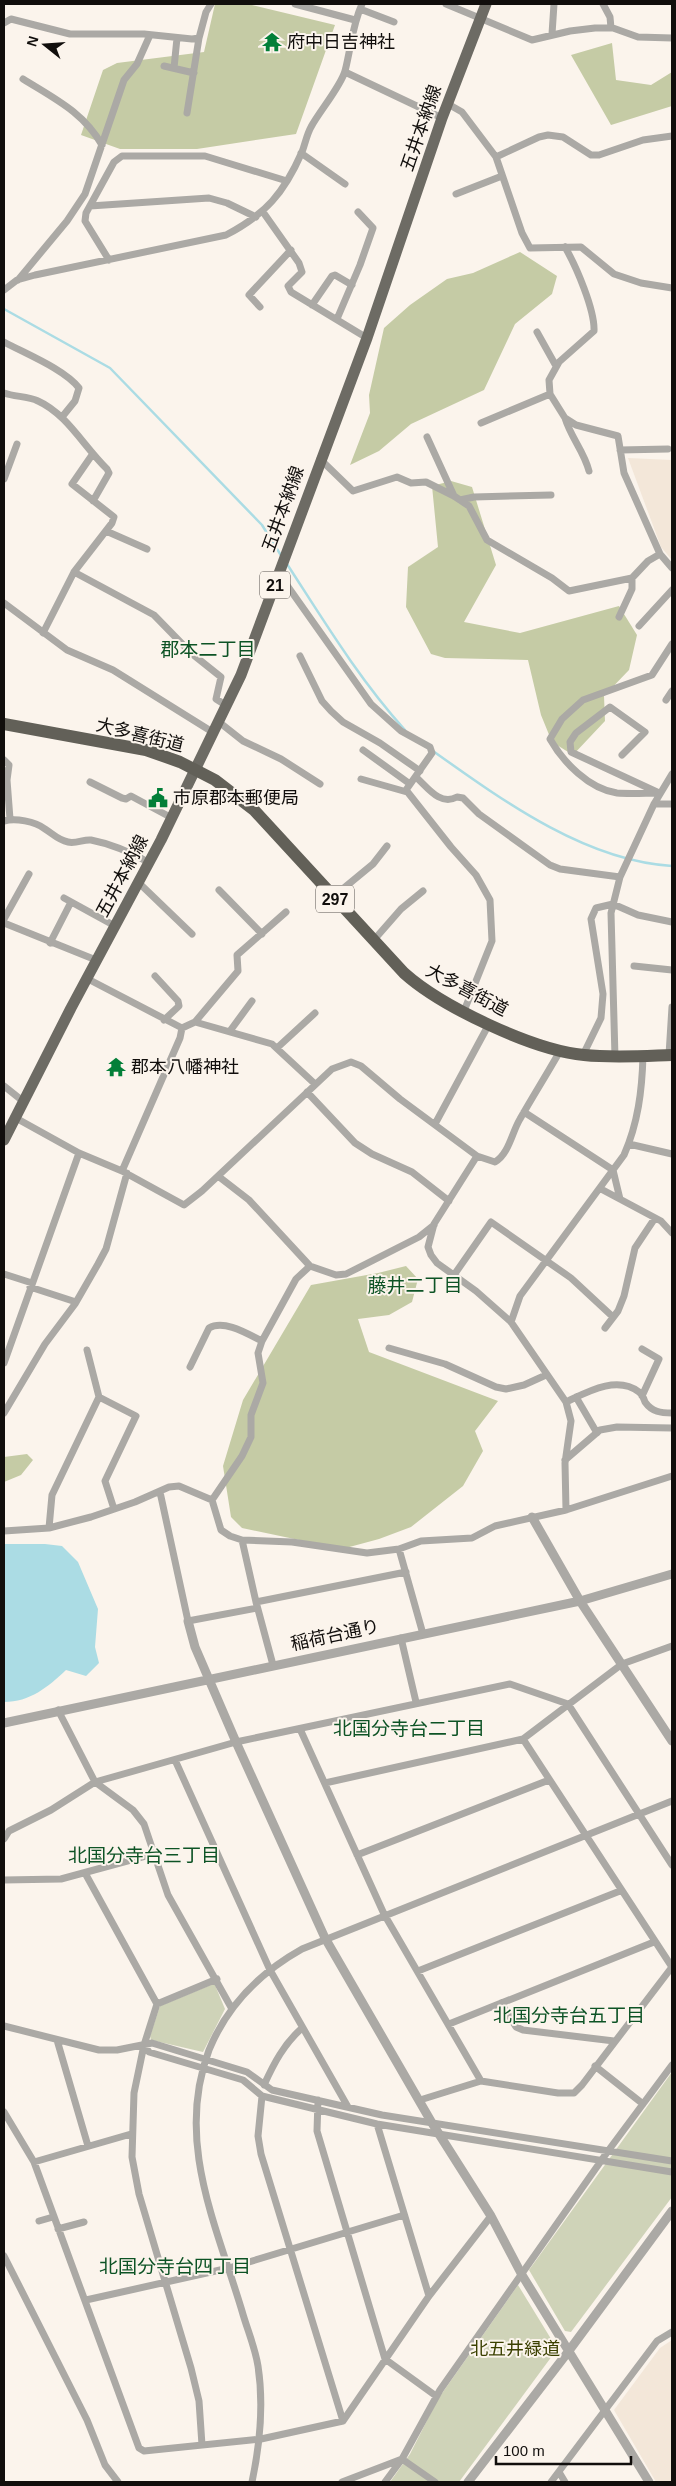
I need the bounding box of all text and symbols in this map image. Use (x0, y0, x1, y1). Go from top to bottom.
north arrow (20, 20, 70, 70)
temple icon: 府中日吉神社 (261, 31, 283, 53)
place label: 府中日吉神社 (287, 32, 395, 52)
text: N (23, 34, 42, 48)
street label: 五井本納線 (397, 82, 445, 174)
street label: 五井本納線 (258, 463, 308, 555)
road number: 21 (260, 572, 290, 598)
district label: 郡本二丁目 (160, 639, 256, 660)
street label: 大多喜街道 (94, 714, 186, 756)
public building icon: 市原郡本郵便局 (147, 787, 169, 809)
place label: 市原郡本郵便局 (173, 788, 299, 808)
street label: 五井本納線 (92, 832, 152, 920)
road number: 297 (316, 886, 354, 912)
street label: 大多喜街道 (423, 960, 511, 1020)
temple icon: 郡本八幡神社 (105, 1056, 127, 1078)
place label: 郡本八幡神社 (131, 1057, 239, 1077)
district label: 藤井二丁目 (367, 1275, 463, 1296)
street label: 稲荷台通り (289, 1616, 381, 1654)
district label: 北国分寺台二丁目 (333, 1718, 485, 1739)
district label: 北国分寺台三丁目 (68, 1845, 220, 1866)
district label: 北国分寺台五丁目 (493, 2005, 645, 2026)
district label: 北国分寺台四丁目 (99, 2256, 251, 2277)
park label: 北五井緑道 (470, 2339, 560, 2359)
scale bar (496, 2434, 631, 2466)
text: 100 m (503, 2442, 545, 2459)

